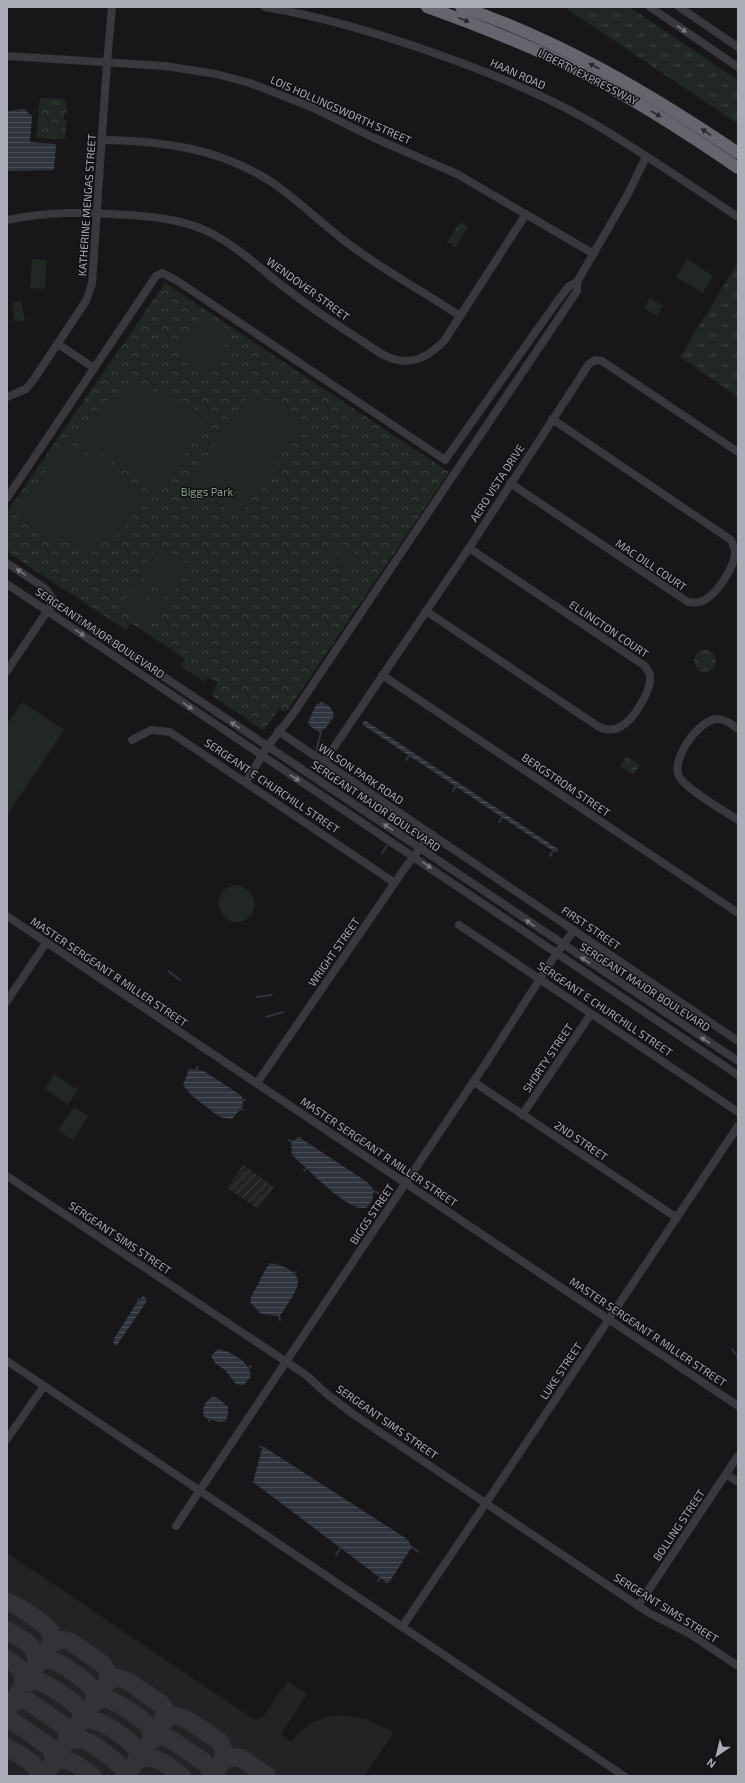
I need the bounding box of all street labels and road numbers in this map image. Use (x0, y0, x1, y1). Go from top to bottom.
street label: LIBERTY EXPRESSWAY (536, 46, 641, 108)
street label: HAAN ROAD (488, 56, 548, 92)
street label: LOIS HOLLINGSWORTH STREET (269, 73, 414, 147)
street label: KATHERINE MENGAS STREET (75, 133, 98, 277)
street label: WENDOVER STREET (264, 254, 353, 323)
street label: AERO VISTA DRIVE (467, 442, 526, 524)
street label: MAC DILL COURT (613, 536, 690, 593)
street label: SERGEANT MAJOR BOULEVARD (33, 584, 167, 681)
street label: ELLINGTON COURT (567, 597, 652, 660)
street label: SERGEANT E CHURCHILL STREET (202, 736, 343, 836)
street label: WILSON PARK ROAD (316, 740, 406, 807)
street label: BERGSTROM STREET (520, 750, 613, 819)
street label: SERGEANT MAJOR BOULEVARD (309, 757, 443, 854)
street label: FIRST STREET (559, 903, 624, 952)
street label: MASTER SERGEANT R MILLER STREET (28, 914, 191, 1029)
street label: WRIGHT STREET (305, 914, 362, 989)
street label: SERGEANT MAJOR BOULEVARD (578, 940, 713, 1034)
street label: SERGEANT E CHURCHILL STREET (535, 959, 676, 1059)
street label: SHORTY STREET (520, 1020, 576, 1095)
street label: MASTER SERGEANT R MILLER STREET (298, 1094, 461, 1209)
street label: 2ND STREET (552, 1118, 611, 1164)
street label: BIGGS STREET (347, 1180, 397, 1246)
street label: SERGEANT SIMS STREET (67, 1198, 174, 1277)
street label: MASTER SERGEANT R MILLER STREET (567, 1274, 730, 1389)
street label: LUKE STREET (537, 1339, 585, 1402)
street label: SERGEANT SIMS STREET (334, 1382, 441, 1462)
street label: BOLLING STREET (650, 1486, 708, 1563)
street label: SERGEANT SIMS STREET (612, 1570, 721, 1645)

